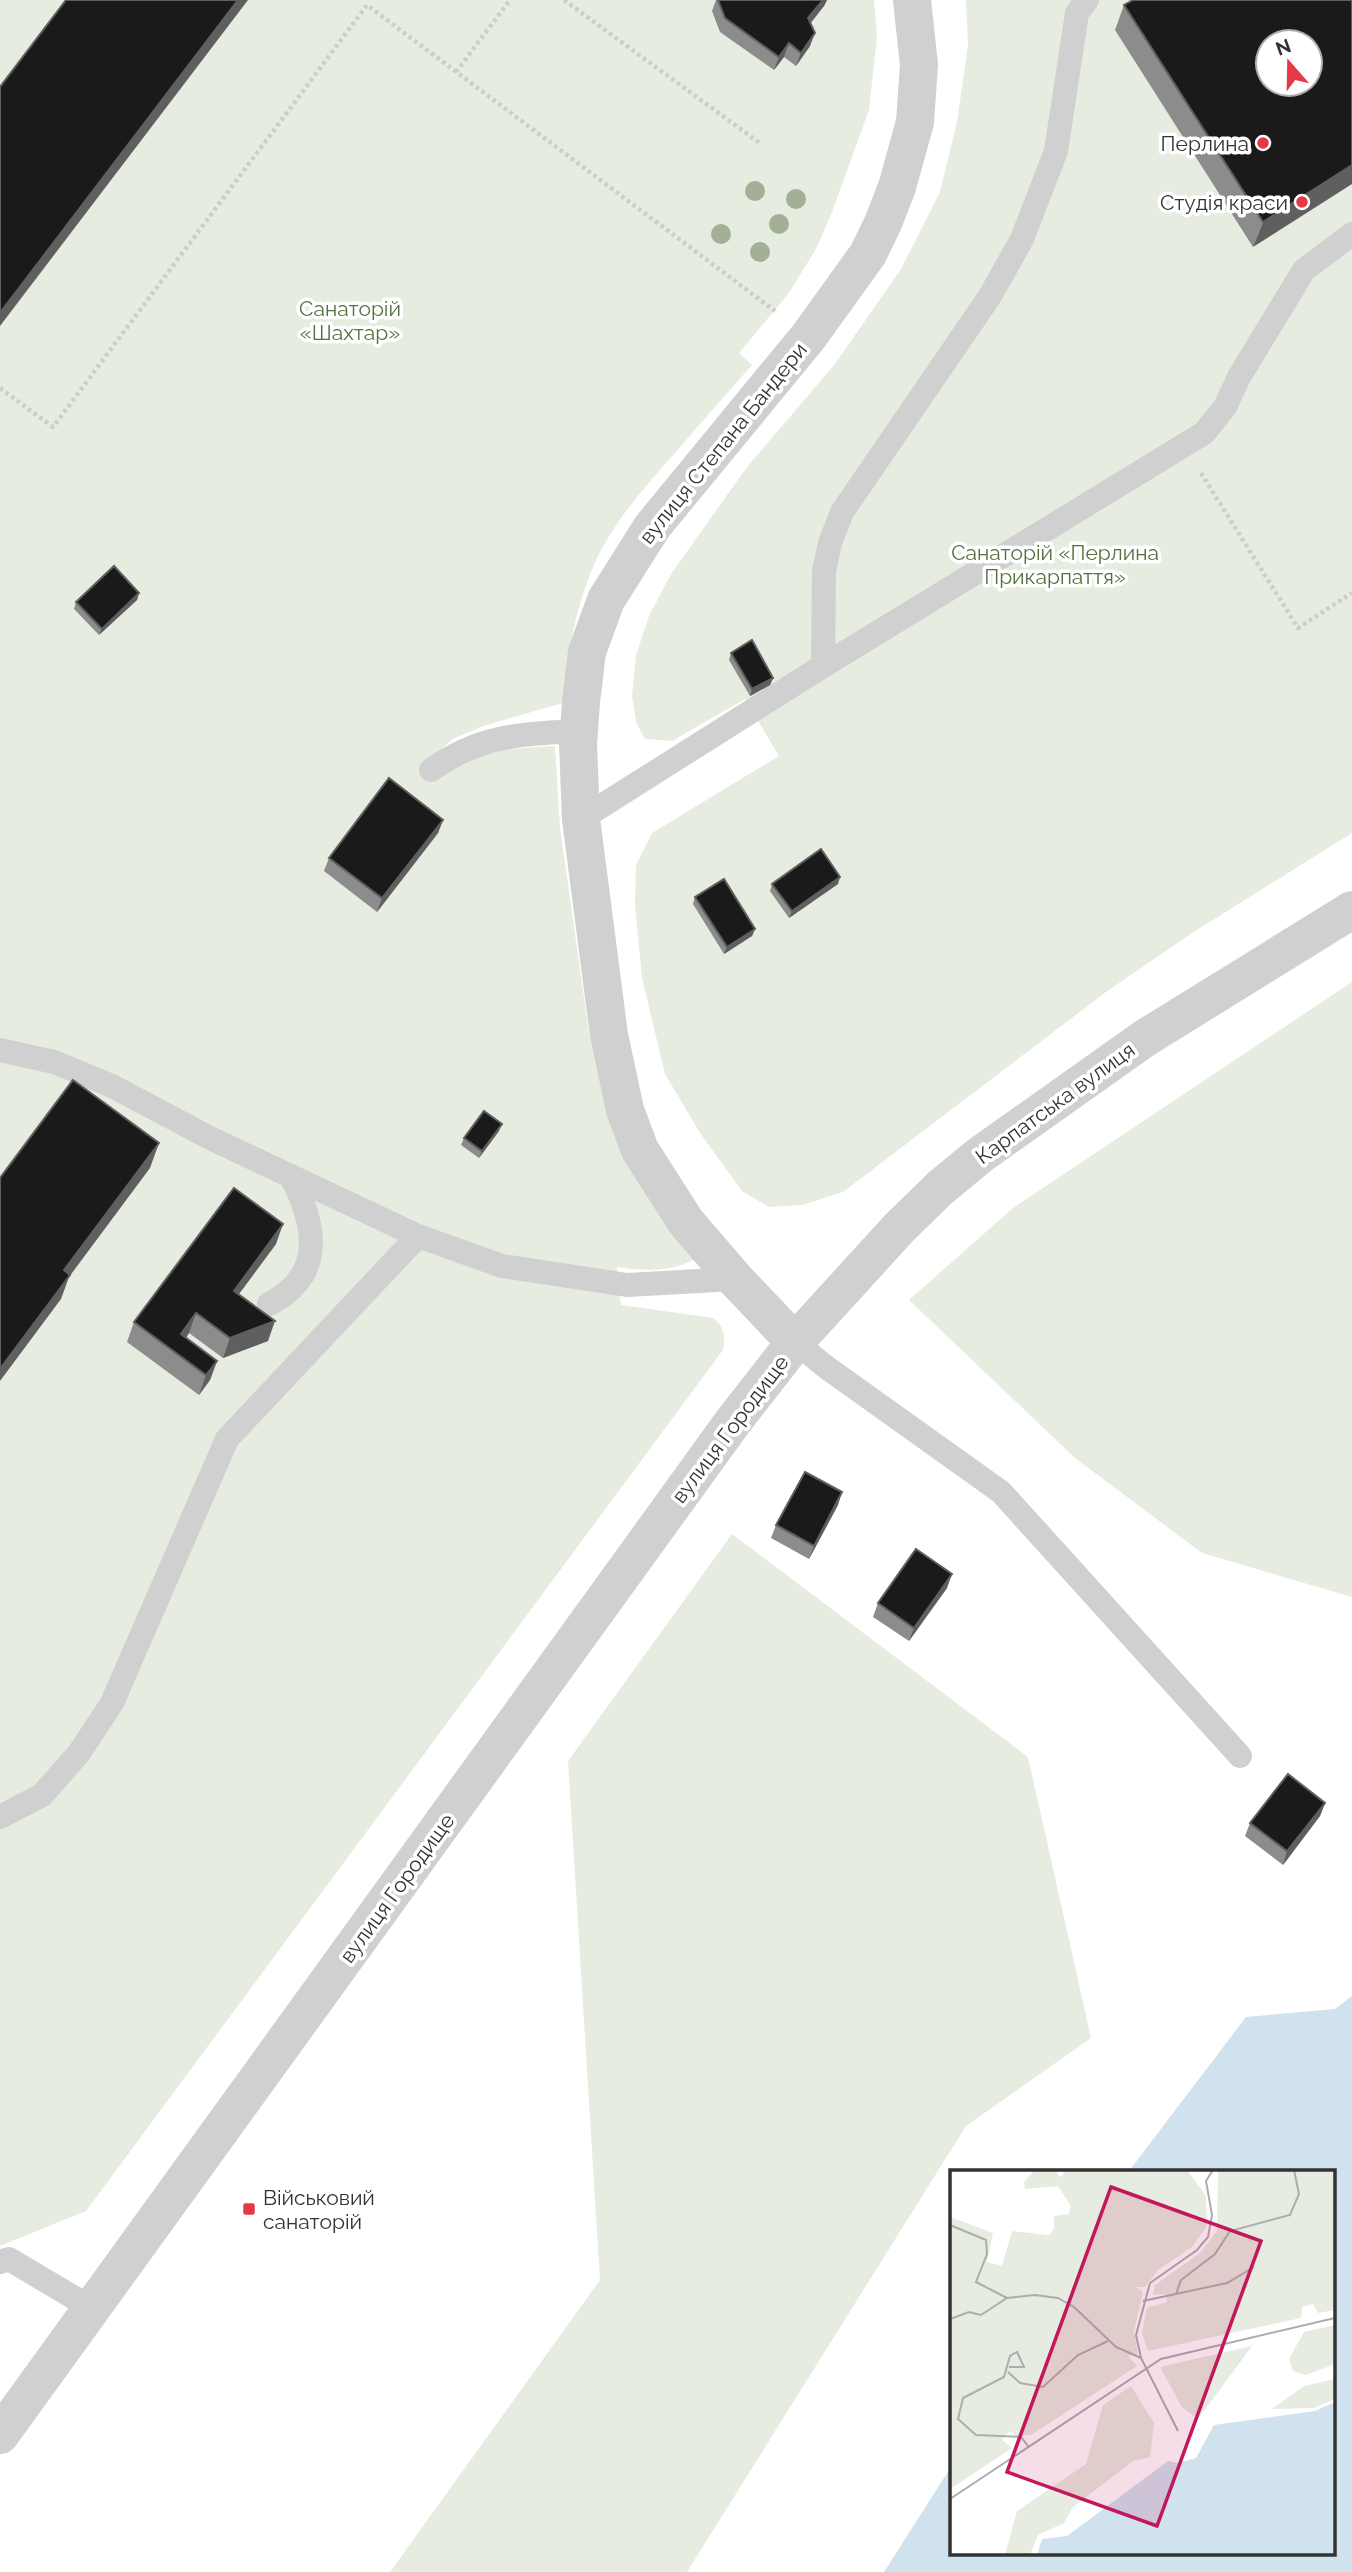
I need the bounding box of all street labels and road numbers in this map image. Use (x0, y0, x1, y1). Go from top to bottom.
street label: вулиця Степана Бандери (634, 337, 812, 549)
street label: Карпатська вулиця (971, 1037, 1139, 1169)
street label: вулиця Городище (666, 1350, 794, 1508)
street label: вулиця Городище (334, 1808, 460, 1968)

